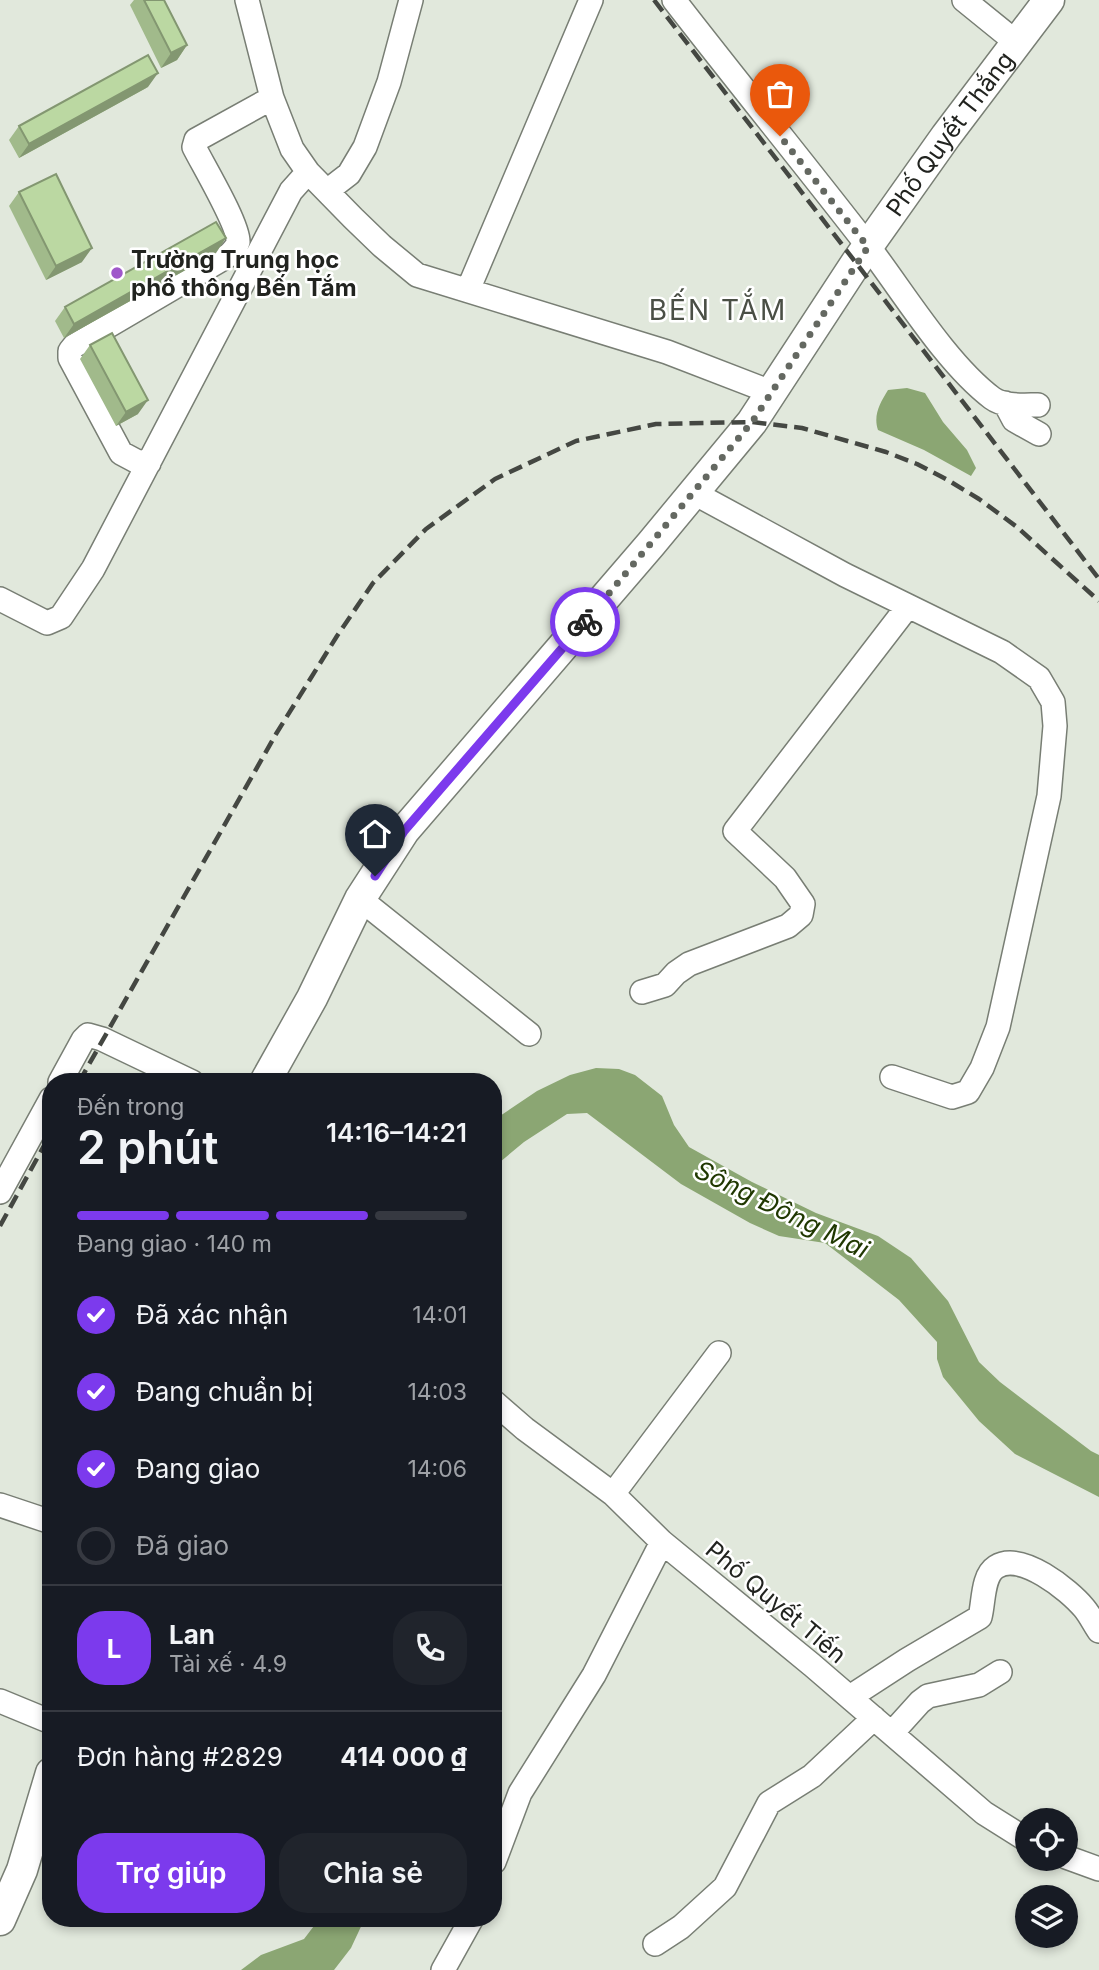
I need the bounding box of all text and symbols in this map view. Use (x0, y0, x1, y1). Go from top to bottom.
street label: Phố Quyết Thắng (880, 46, 1019, 221)
pin (750, 64, 810, 136)
icon: bag (761, 75, 799, 113)
place label: Trường Trung học phổ thông Bến Tắm (131, 245, 357, 302)
marker: Trường Trung học phổ thông Bến Tắm (109, 265, 125, 281)
district label: BẾN TẮM (649, 288, 787, 327)
courier (550, 587, 620, 657)
icon: bike (566, 603, 604, 641)
pin (345, 804, 405, 876)
icon: home (356, 815, 394, 853)
text: Đến trong (77, 1093, 184, 1121)
text: 14:16–14:21 (326, 1117, 467, 1148)
text: 2 phút (77, 1119, 219, 1175)
water label: Sông Đông Mai (690, 1153, 875, 1265)
text: Đang giao · 140 m (77, 1230, 272, 1258)
icon: check (77, 1296, 115, 1334)
text: Đã xác nhận (136, 1299, 288, 1330)
text: 14:01 (412, 1301, 467, 1329)
icon: check (77, 1373, 115, 1411)
text: Đang chuẩn bị (136, 1376, 313, 1407)
text: 14:03 (407, 1378, 467, 1406)
icon: check (77, 1450, 115, 1488)
text: Đang giao (136, 1453, 260, 1484)
text: 14:06 (407, 1455, 467, 1483)
text: Đã giao (136, 1530, 229, 1561)
street label: Phố Quyết Tiến (700, 1535, 852, 1669)
button: phone (393, 1611, 467, 1685)
text: Lan (169, 1619, 215, 1650)
text: L (107, 1633, 121, 1664)
text: Tài xế · 4.9 (169, 1650, 287, 1678)
text: Đơn hàng #2829 (77, 1741, 283, 1772)
text: 414 000 ₫ (340, 1741, 467, 1772)
map controls (1015, 1808, 1078, 1948)
button: locate (1015, 1808, 1078, 1871)
button: Trợ giúp (77, 1833, 265, 1913)
button: Chia sẻ (279, 1833, 467, 1913)
button: layers (1015, 1885, 1078, 1948)

